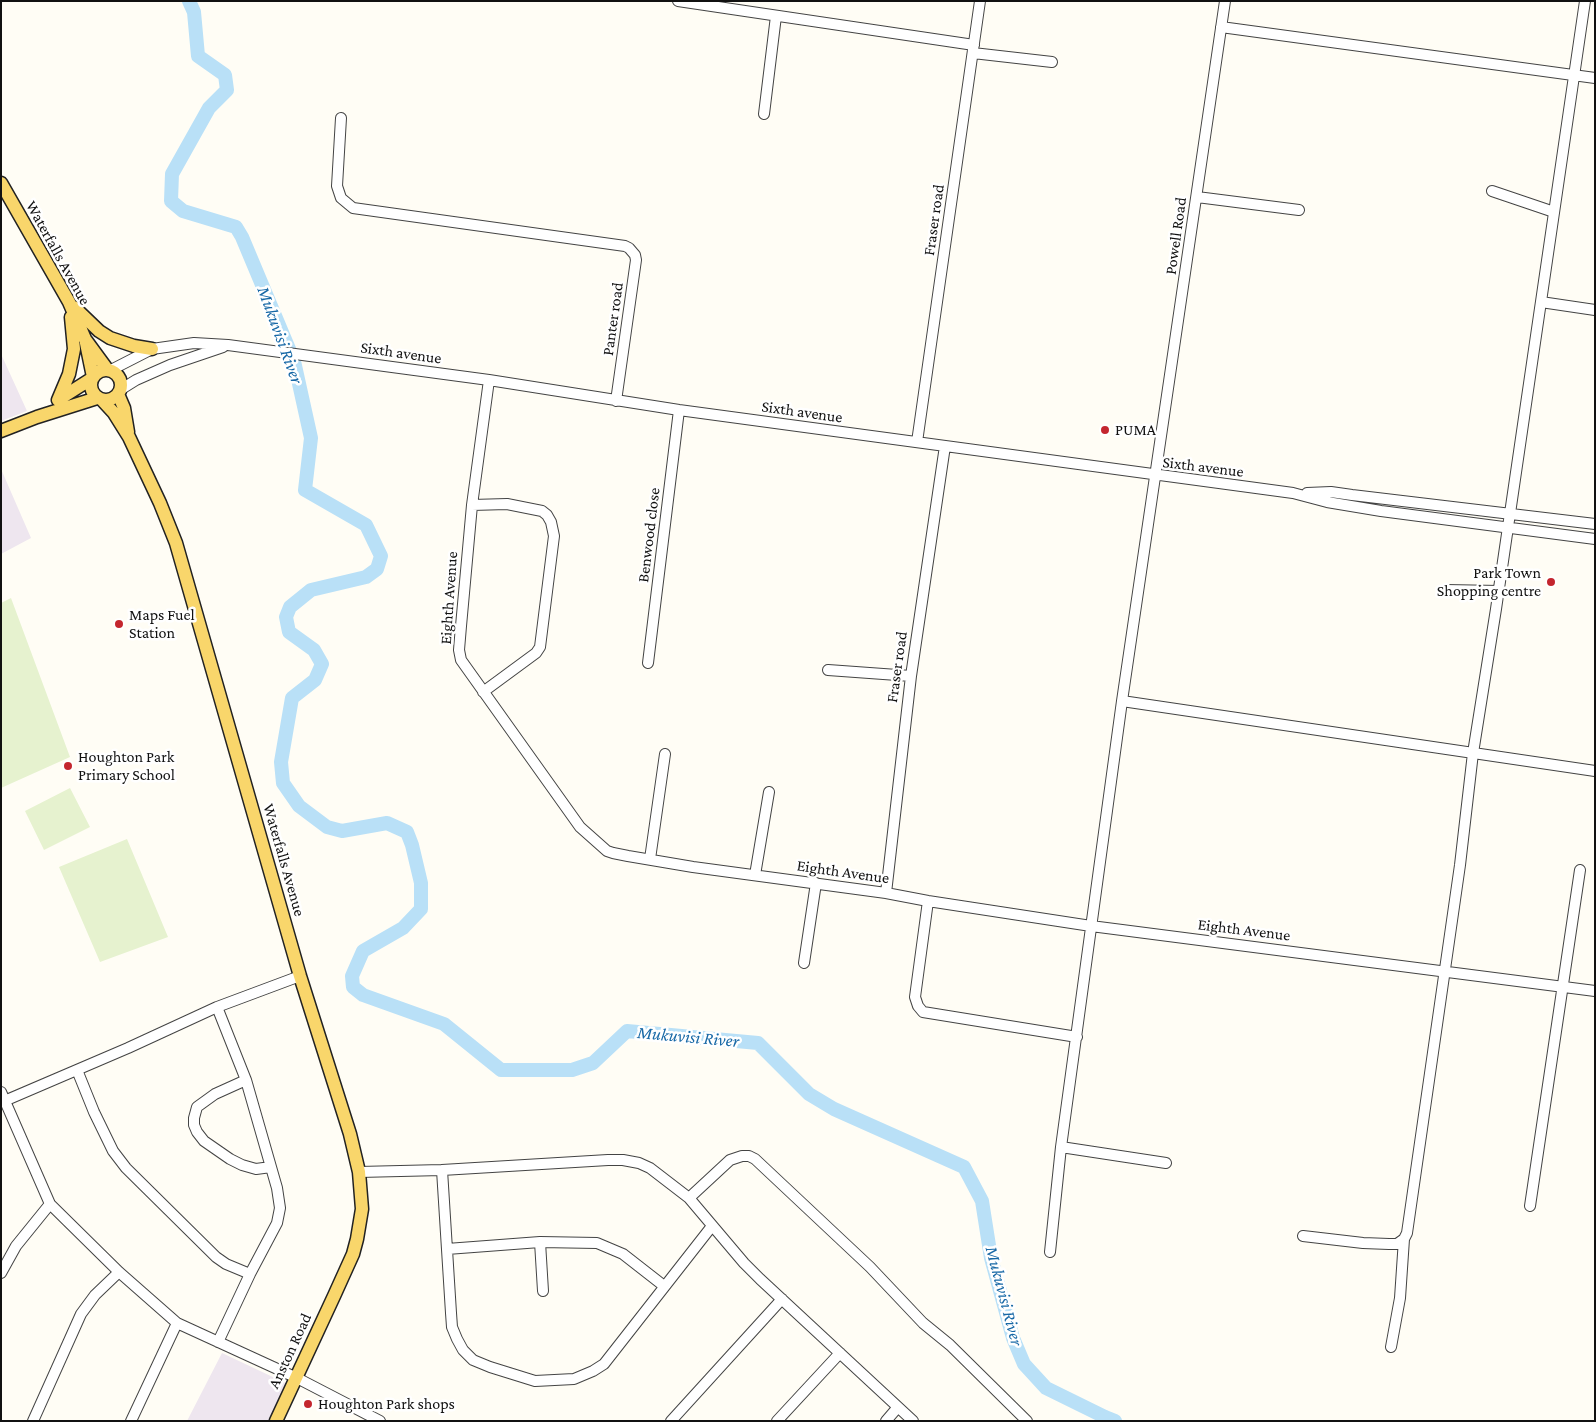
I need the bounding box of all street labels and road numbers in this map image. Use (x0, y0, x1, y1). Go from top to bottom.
street label: Fraser road (920, 183, 948, 257)
street label: Powell Road (1161, 196, 1191, 276)
street label: Waterfalls Avenue (21, 198, 95, 308)
street label: Panter road (598, 281, 628, 357)
street label: Sixth avenue (359, 338, 443, 368)
street label: Sixth avenue (760, 397, 844, 427)
street label: Sixth avenue (1161, 452, 1245, 482)
street label: Benwood close (634, 487, 664, 583)
street label: Eighth Avenue (436, 551, 462, 645)
street label: Fraser road (883, 630, 911, 704)
street label: Waterfalls Avenue (259, 801, 309, 919)
street label: Eighth Avenue (796, 856, 890, 888)
street label: Eighth Avenue (1197, 915, 1291, 945)
street label: Anston Road (264, 1310, 316, 1392)

